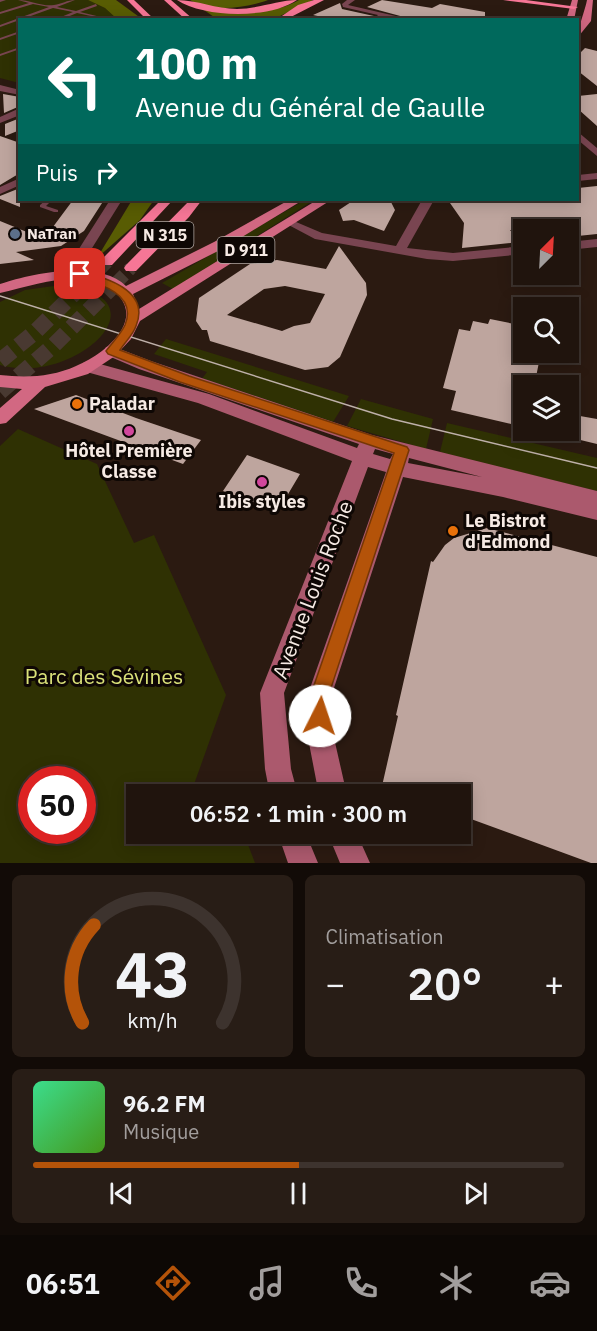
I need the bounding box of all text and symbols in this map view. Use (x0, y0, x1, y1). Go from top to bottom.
text: 100 m (135, 36, 258, 91)
icon: left (36, 42, 114, 120)
text: Avenue du Général de Gaulle (135, 89, 485, 124)
icon: right (90, 156, 123, 189)
text: Puis (36, 158, 78, 187)
north arrow (513, 219, 579, 285)
map controls (513, 219, 579, 441)
road number: N 315 (136, 222, 194, 248)
place label: NaTran (27, 224, 77, 243)
marker: NaTran (8, 227, 22, 241)
road number: D 911 (218, 237, 274, 263)
pin (54, 248, 105, 299)
icon: arrive (63, 257, 96, 290)
button: search (513, 297, 579, 363)
button: layers (513, 375, 579, 441)
place label: Paladar (89, 392, 155, 415)
marker: Paladar (70, 397, 84, 411)
marker: Hôtel Première Classe (122, 424, 136, 438)
place label: Hôtel Première Classe (65, 439, 193, 483)
marker: Ibis styles (255, 475, 269, 489)
place label: Ibis styles (218, 490, 306, 513)
street label: Avenue Louis Roche (265, 497, 359, 683)
place label: Le Bistrot d'Edmond (465, 509, 550, 553)
marker: Le Bistrot d'Edmond (446, 524, 460, 538)
park label: Parc des Sévines (25, 662, 183, 690)
position arrow (288, 684, 352, 748)
speed limit sign: 50 (18, 766, 96, 844)
text: 06:52 · 1 min · 300 m (190, 799, 407, 828)
text: Climatisation (326, 923, 444, 950)
text: 43 (115, 933, 190, 1014)
text: 20° (407, 954, 482, 1012)
text: − (326, 962, 345, 1005)
text: + (544, 962, 564, 1005)
text: km/h (127, 1006, 177, 1034)
text: 96.2 FM (123, 1089, 206, 1118)
text: Musique (123, 1118, 199, 1145)
icon: previous (105, 1177, 138, 1210)
icon: pause (282, 1177, 315, 1210)
icon: next (459, 1177, 492, 1210)
icon: directions (152, 1262, 194, 1304)
icon: music (246, 1262, 288, 1304)
icon: phone (340, 1262, 382, 1304)
icon: climate (435, 1262, 477, 1304)
icon: car (529, 1262, 571, 1304)
text: 06:51 (26, 1266, 100, 1301)

